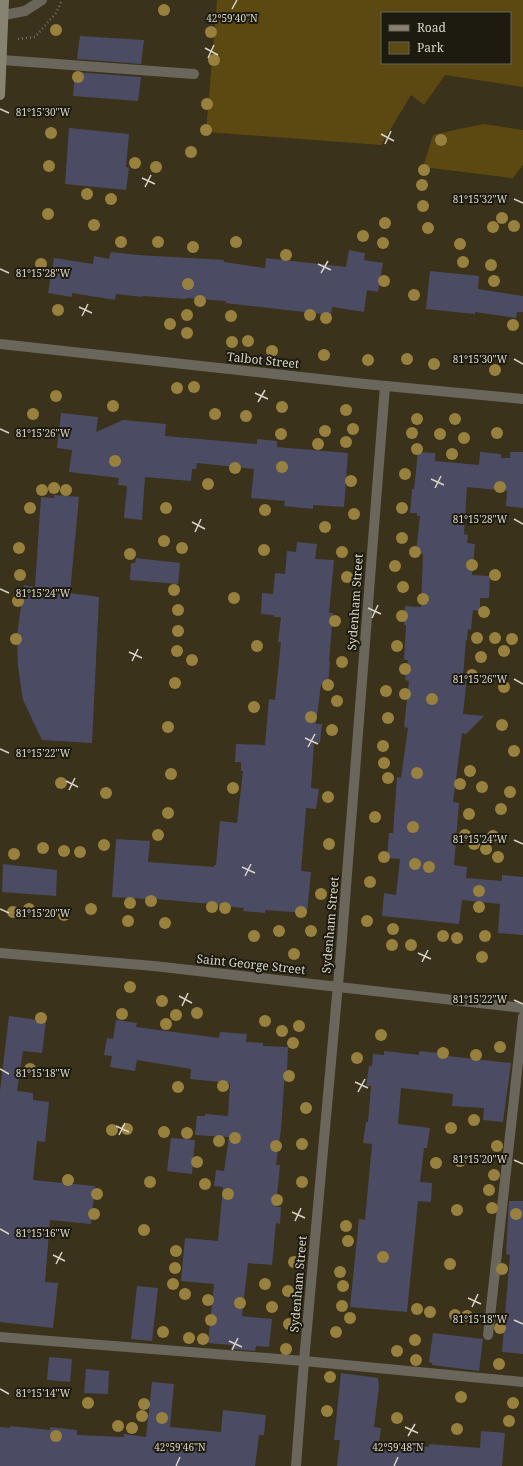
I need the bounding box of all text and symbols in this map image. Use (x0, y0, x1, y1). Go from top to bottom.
text: 42°59'40"N (206, 11, 258, 25)
legend (381, 12, 511, 64)
text: Road (417, 19, 447, 36)
text: Park (417, 39, 445, 56)
text: 81°15'30"W (16, 105, 71, 119)
text: 81°15'32"W (453, 192, 508, 206)
text: 81°15'28"W (16, 266, 71, 280)
street label: Talbot Street (226, 348, 300, 372)
text: 81°15'30"W (453, 352, 508, 366)
text: 81°15'26"W (16, 426, 71, 440)
text: 81°15'28"W (453, 512, 508, 526)
street label: Sydenham Street (343, 553, 367, 651)
text: 81°15'24"W (16, 586, 71, 600)
text: 81°15'26"W (453, 672, 508, 686)
text: 81°15'22"W (16, 746, 71, 760)
text: 81°15'24"W (453, 832, 508, 846)
street label: Sydenham Street (317, 876, 343, 974)
text: 81°15'20"W (16, 906, 71, 920)
street label: Saint George Street (196, 950, 306, 978)
text: 81°15'22"W (453, 992, 508, 1006)
text: 81°15'18"W (16, 1066, 71, 1080)
text: 81°15'20"W (453, 1152, 508, 1166)
text: 81°15'16"W (16, 1226, 71, 1240)
street label: Sydenham Street (285, 1235, 311, 1333)
text: 81°15'18"W (453, 1312, 508, 1326)
text: 81°15'14"W (16, 1386, 71, 1400)
text: 42°59'46"N (154, 1440, 206, 1454)
text: 42°59'48"N (372, 1440, 424, 1454)

